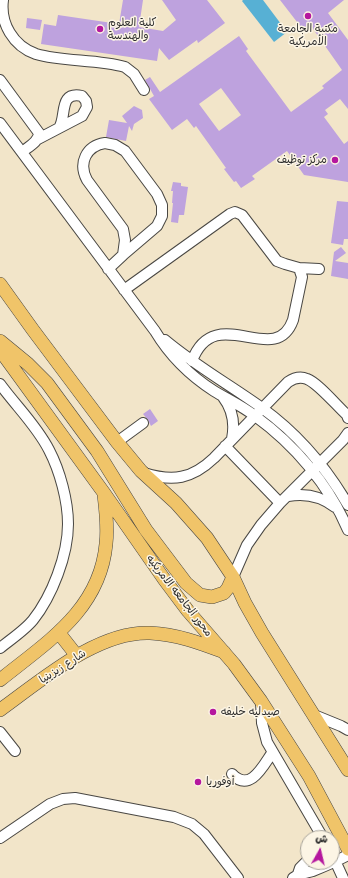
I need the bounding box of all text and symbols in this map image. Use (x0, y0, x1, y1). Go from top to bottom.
marker: مكتبة الجامعة الأمريكية (303, 11, 313, 21)
place label: كلية العلوم والهندسة (108, 16, 156, 42)
place label: مكتبة الجامعة الأمريكية (278, 22, 338, 48)
marker: كلية العلوم والهندسة (95, 24, 105, 34)
place label: مركز توظيف (277, 153, 327, 167)
marker: مركز توظيف (330, 155, 340, 165)
street label: محور الجامعه الامريكيه (143, 553, 215, 639)
street label: شارع زيزينيا (37, 647, 89, 687)
place label: صيدليه خليفه (221, 705, 280, 719)
marker: صيدليه خليفه (208, 707, 218, 717)
place label: أوفوريا (206, 775, 234, 789)
marker: أوفوريا (193, 777, 203, 787)
north arrow (300, 830, 340, 870)
text: ش (315, 831, 328, 846)

